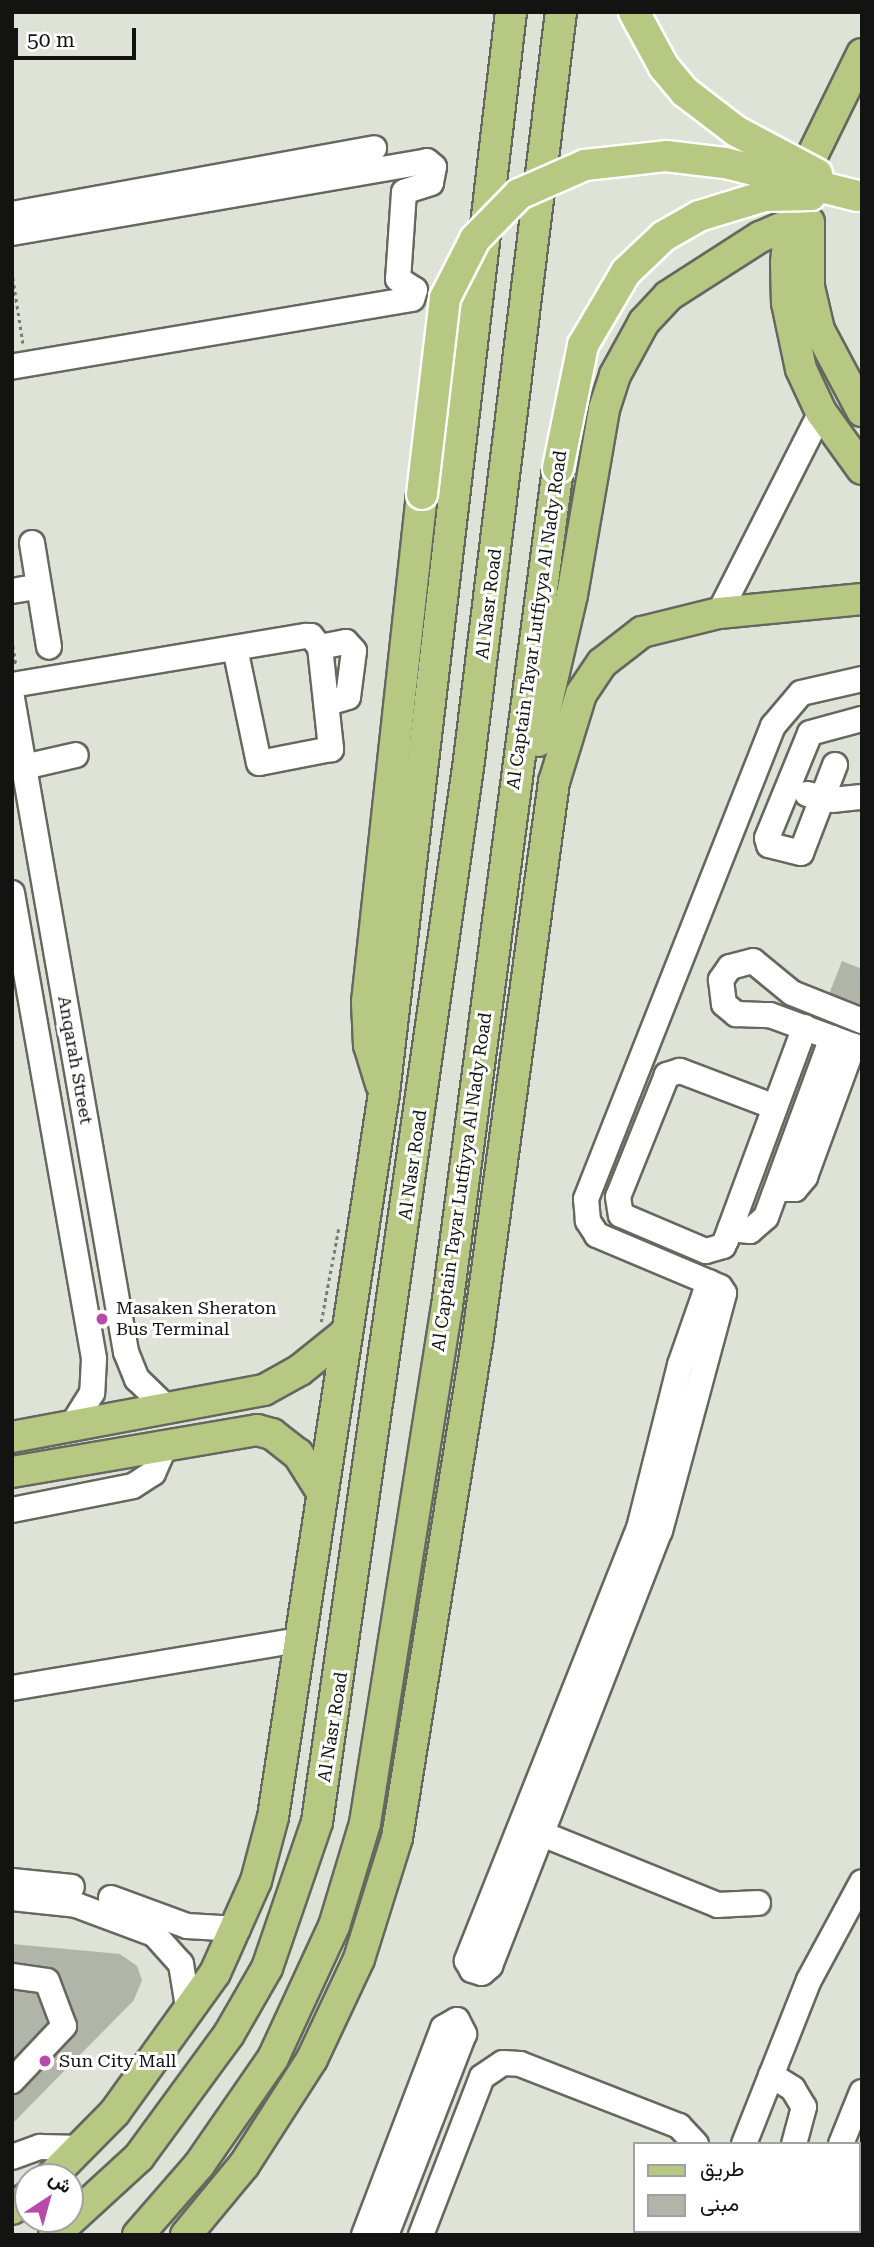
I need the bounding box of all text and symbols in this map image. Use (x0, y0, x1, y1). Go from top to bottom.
scale bar (18, 14, 140, 58)
text: 50 m (27, 28, 75, 52)
street label: Al Captain Tayar Lutfiyya Al Nady Road (502, 449, 572, 791)
street label: Al Nasr Road (471, 547, 507, 661)
street label: Anqarah Street (53, 994, 97, 1126)
street label: Al Captain Tayar Lutfiyya Al Nady Road (427, 1011, 497, 1353)
street label: Al Nasr Road (395, 1108, 431, 1222)
place label: Masaken Sheraton Bus Terminal (116, 1298, 277, 1340)
marker: Masaken Sheraton Bus Terminal (94, 1311, 110, 1327)
street label: Al Nasr Road (314, 1670, 352, 1784)
place label: Sun City Mall (59, 2050, 176, 2072)
marker: Sun City Mall (37, 2053, 53, 2069)
legend (632, 2142, 860, 2233)
text: طريق (700, 2157, 745, 2181)
north arrow (14, 2163, 84, 2233)
text: ش (44, 2166, 76, 2198)
text: مبنى (700, 2192, 739, 2216)

